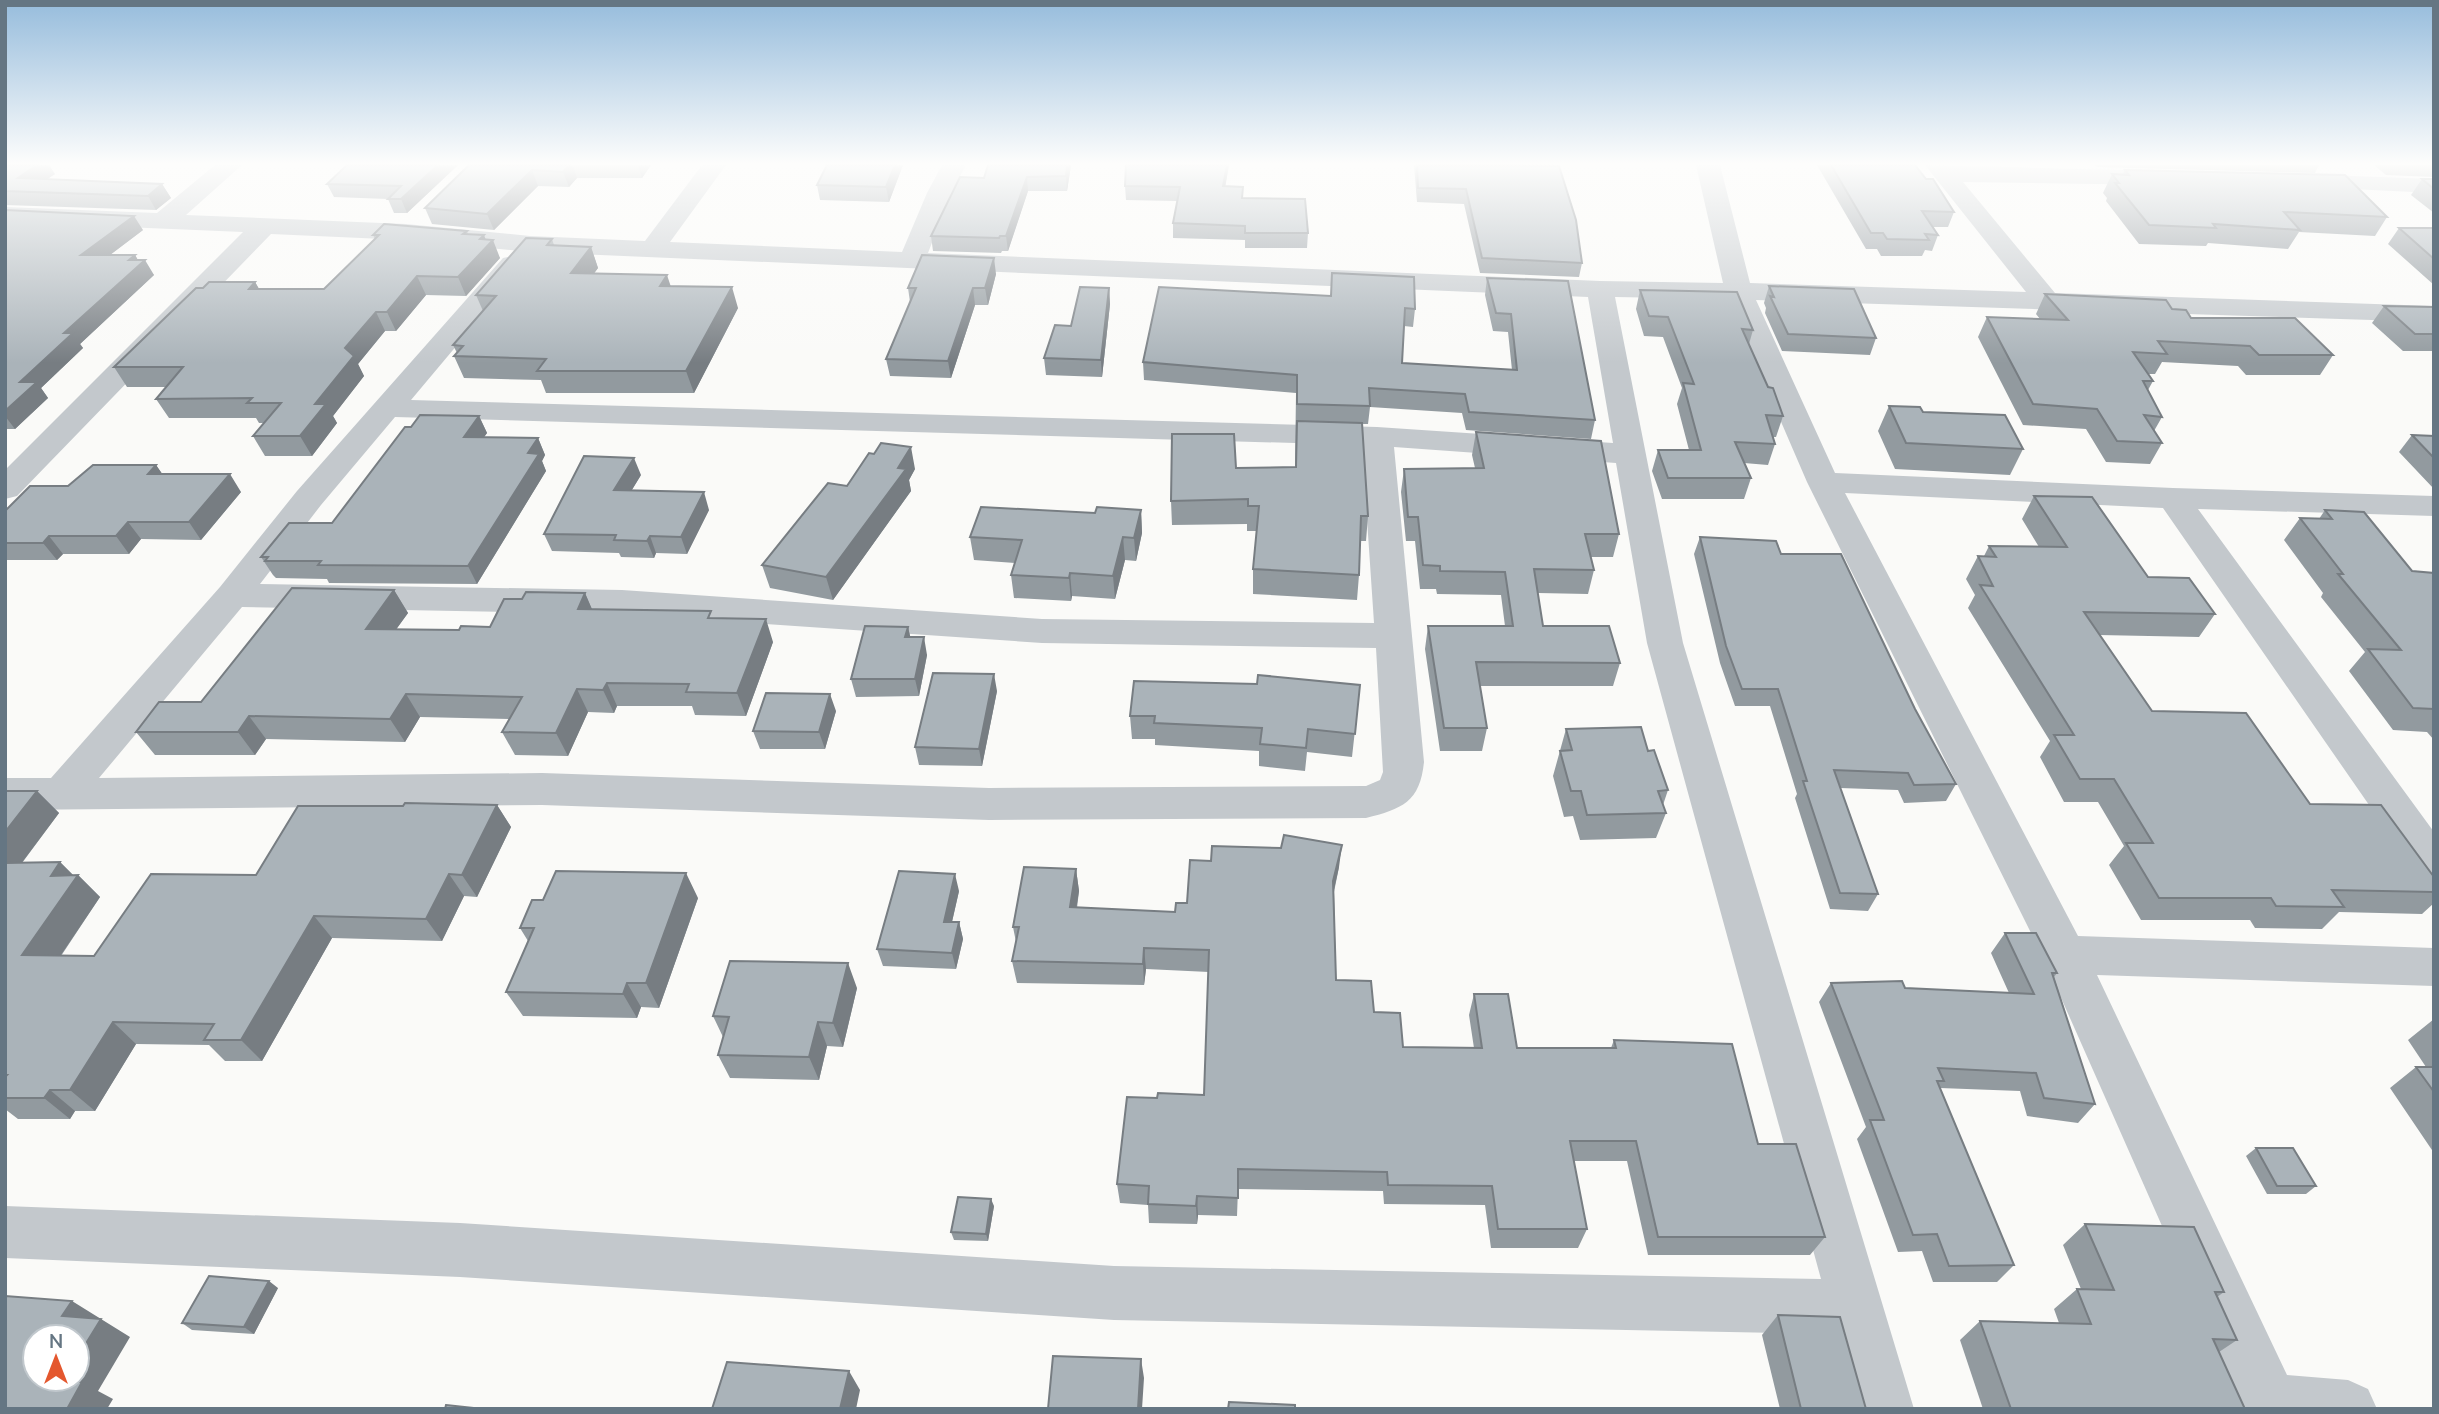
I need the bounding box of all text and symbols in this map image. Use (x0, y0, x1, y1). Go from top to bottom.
north arrow (21, 1323, 91, 1393)
text: N (49, 1329, 63, 1355)

